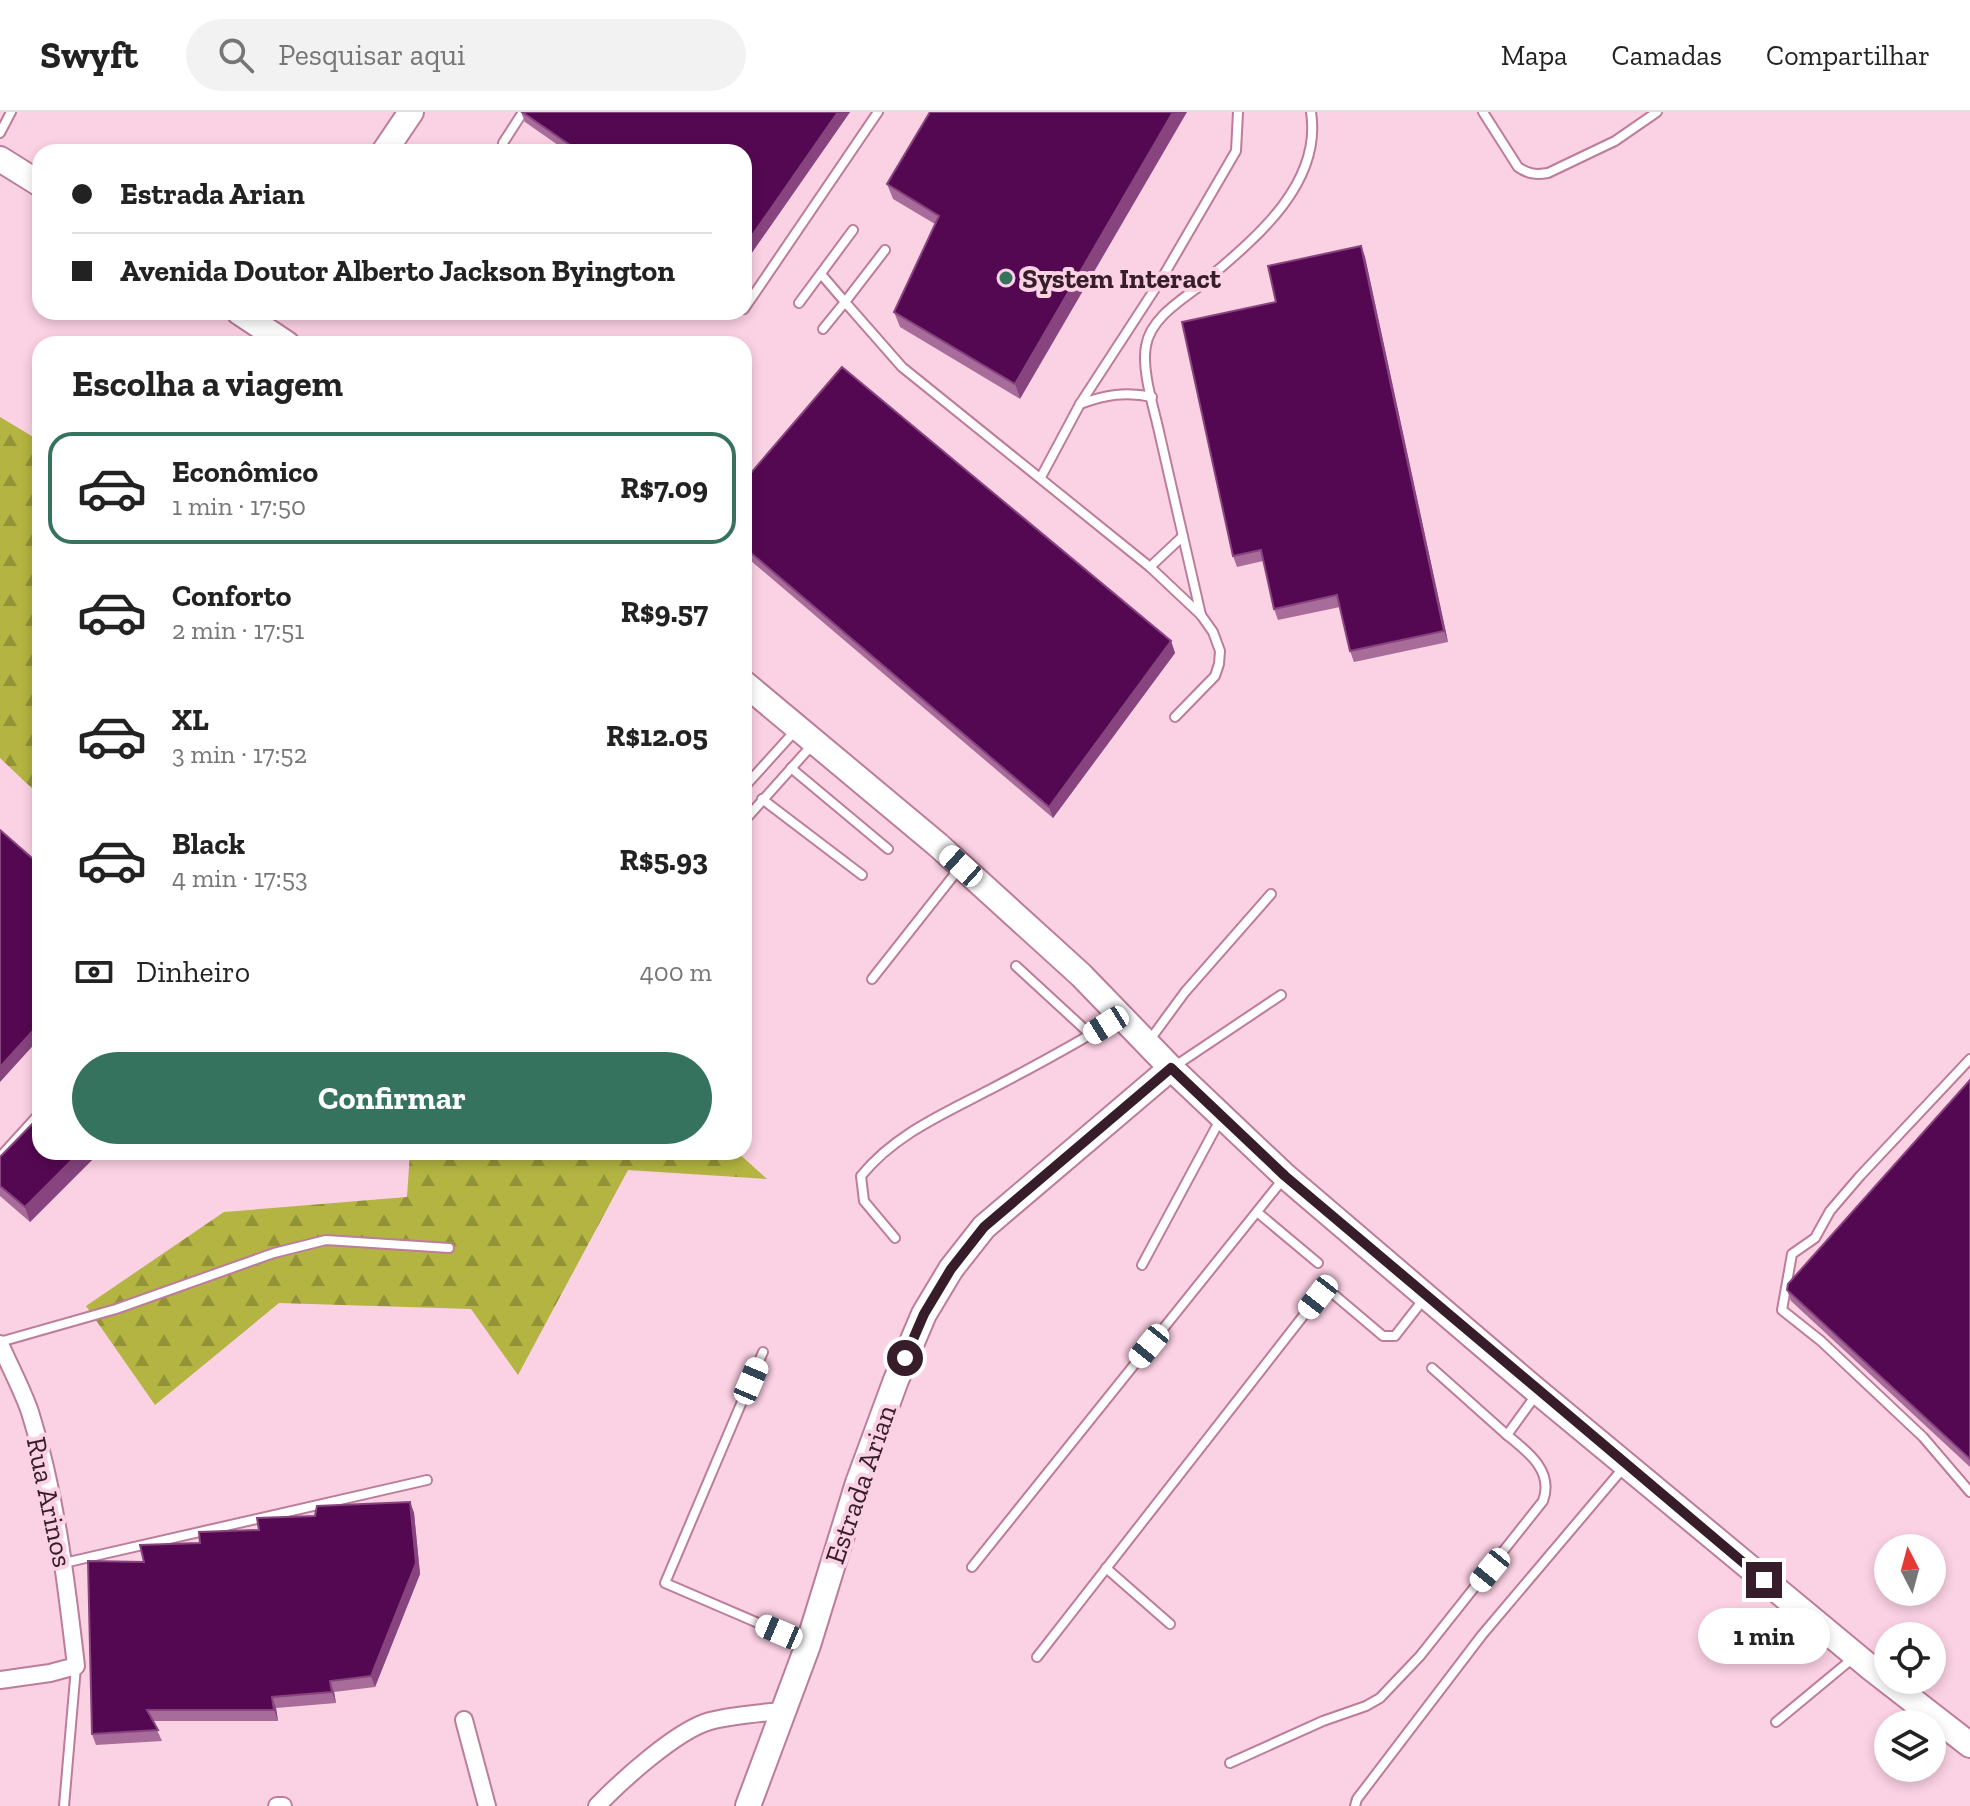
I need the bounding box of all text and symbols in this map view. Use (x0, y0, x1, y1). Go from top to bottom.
search box (186, 19, 746, 91)
text: Swyft (40, 32, 138, 78)
icon: search (214, 33, 258, 77)
text: Pesquisar aqui (278, 37, 466, 73)
text: Mapa (1501, 39, 1568, 72)
text: Camadas (1612, 39, 1722, 72)
text: Compartilhar (1766, 39, 1930, 72)
text: Estrada Arian (120, 176, 305, 212)
text: Avenida Doutor Alberto Jackson Byington (120, 253, 675, 289)
place label: System Interact (1022, 262, 1222, 295)
marker: System Interact (997, 269, 1015, 287)
text: Escolha a viagem (72, 362, 343, 405)
icon: car (76, 452, 148, 524)
text: Econômico (172, 454, 318, 490)
text: R$7.09 (620, 470, 708, 506)
text: 1 min · 17:50 (172, 490, 306, 522)
icon: car (76, 576, 148, 648)
text: Conforto (172, 578, 291, 614)
text: R$9.57 (621, 594, 708, 630)
text: 2 min · 17:51 (172, 614, 304, 646)
icon: car (76, 700, 148, 772)
text: XL (172, 702, 209, 738)
text: R$12.05 (606, 718, 708, 754)
text: 3 min · 17:52 (172, 738, 307, 770)
icon: car (76, 824, 148, 896)
text: Black (172, 826, 245, 862)
car (935, 841, 987, 891)
text: R$5.93 (620, 842, 708, 878)
text: 4 min · 17:53 (172, 862, 308, 894)
icon: cash (72, 950, 116, 994)
text: Dinheiro (136, 954, 250, 990)
text: 400 m (640, 956, 712, 988)
car (1079, 1002, 1133, 1048)
button: Confirmar (72, 1052, 712, 1144)
car (1294, 1271, 1342, 1323)
car (1125, 1320, 1173, 1372)
route start (887, 1340, 923, 1376)
car (731, 1354, 771, 1408)
street label: Estrada Arian (818, 1400, 903, 1568)
street label: Rua Arinos (20, 1434, 79, 1570)
north arrow (1874, 1534, 1946, 1606)
map controls (1874, 1534, 1946, 1782)
car (1466, 1544, 1514, 1596)
route end (1746, 1562, 1782, 1598)
callout: 1 min (1698, 1608, 1830, 1664)
car (752, 1612, 806, 1652)
text: 1 min (1733, 1620, 1795, 1652)
button: locate (1874, 1622, 1946, 1694)
button: layers (1874, 1710, 1946, 1782)

